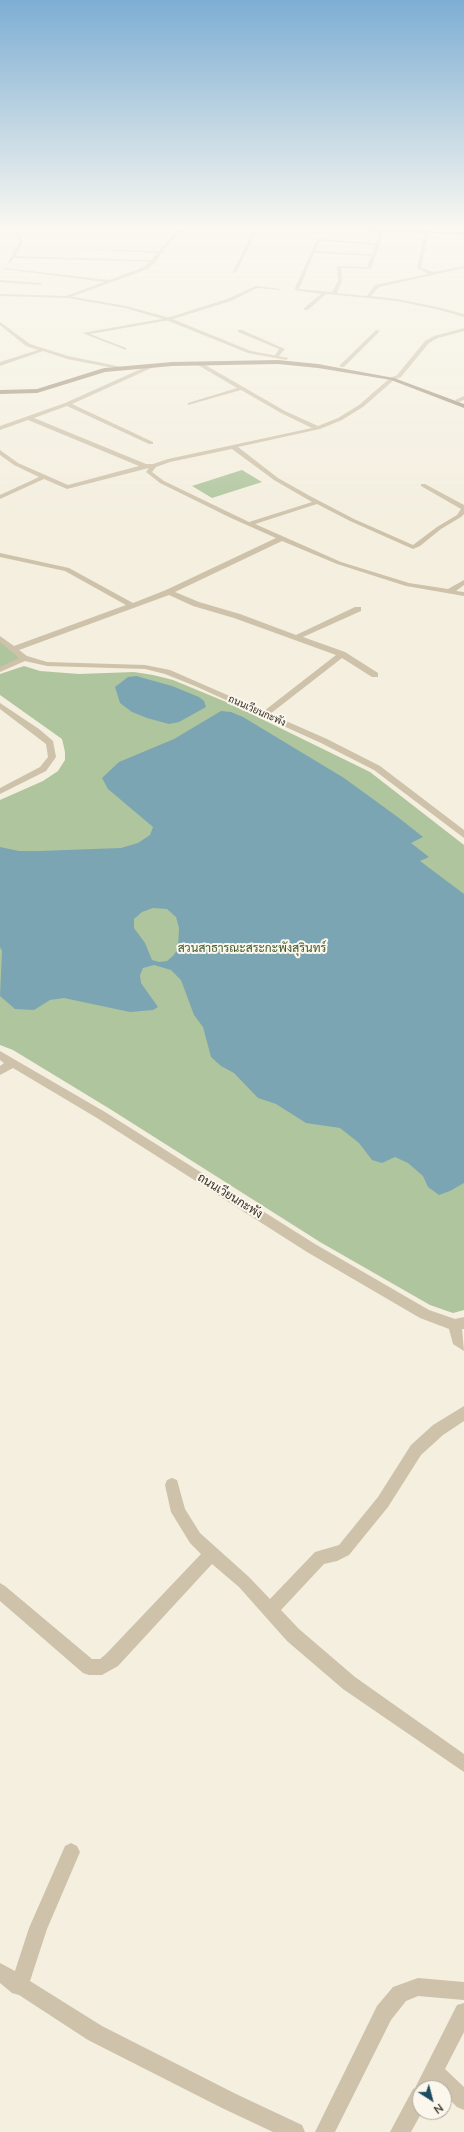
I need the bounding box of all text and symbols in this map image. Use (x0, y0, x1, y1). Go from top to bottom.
street label: ถนนเวียนกะพัง (226, 693, 288, 729)
park label: สวนสาธารณะสระกะพังสุรินทร์ (178, 941, 326, 955)
street label: ถนนเวียนกะพัง (195, 1170, 265, 1222)
north arrow (412, 2080, 452, 2120)
text: N (431, 2101, 446, 2117)

